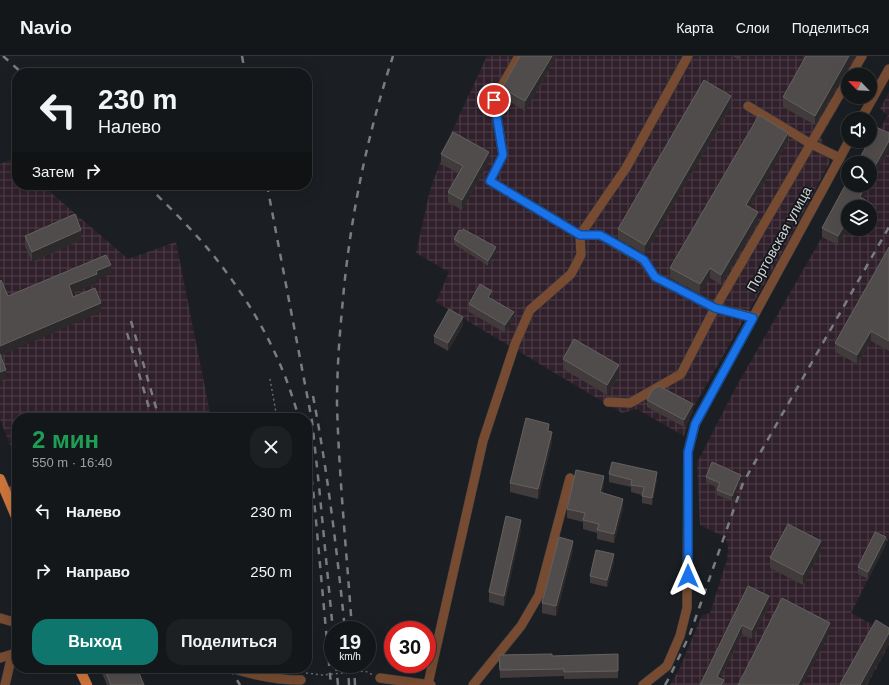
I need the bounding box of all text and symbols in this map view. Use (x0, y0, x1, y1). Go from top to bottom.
text: Navio (20, 17, 72, 38)
text: Карта (676, 20, 714, 36)
text: Слои (736, 20, 770, 36)
text: Поделиться (792, 20, 869, 36)
north arrow (841, 68, 877, 104)
map controls (841, 68, 877, 236)
pin (477, 83, 511, 117)
icon: left (32, 84, 84, 136)
text: 230 m (98, 84, 177, 115)
icon: arrive (483, 89, 505, 111)
button: sound (841, 112, 877, 148)
text: Налево (98, 117, 161, 137)
button: search (841, 156, 877, 192)
icon: right (82, 160, 104, 182)
text: Затем (32, 163, 74, 180)
street label: Портовская улица (743, 183, 815, 294)
button: layers (841, 200, 877, 236)
text: 2 мин (32, 426, 99, 453)
button: close (250, 426, 292, 468)
text: 550 m · 16:40 (32, 455, 112, 470)
icon: left (32, 500, 54, 522)
text: Налево (66, 503, 121, 520)
text: 230 m (250, 503, 292, 520)
position arrow (667, 555, 709, 597)
icon: right (32, 560, 54, 582)
text: Направо (66, 563, 130, 580)
text: 250 m (250, 563, 292, 580)
button: Выход (32, 619, 158, 665)
button: Поделиться (166, 619, 292, 665)
speed limit sign: 30 (384, 621, 436, 673)
text: 19 (339, 631, 361, 653)
text: km/h (339, 651, 361, 662)

